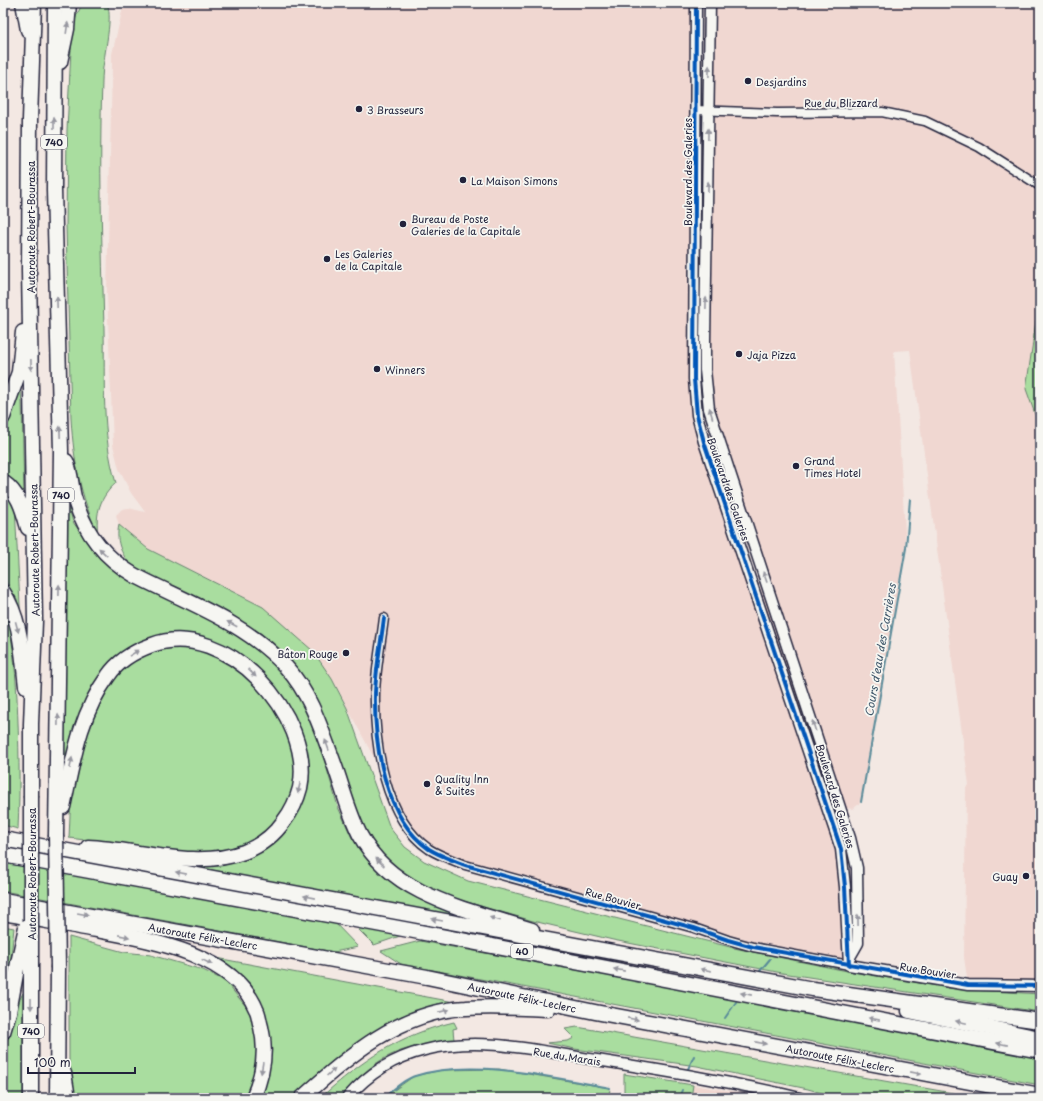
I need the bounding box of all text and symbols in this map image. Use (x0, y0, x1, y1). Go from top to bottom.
one-way arrow (64, 22, 70, 34)
one-way arrow (706, 64, 712, 77)
place label: Desjardins (756, 74, 807, 89)
marker: Desjardins (743, 76, 753, 86)
street label: Rue du Blizzard (804, 95, 878, 110)
place label: 3 Brasseurs (367, 102, 424, 117)
marker: 3 Brasseurs (354, 104, 364, 114)
one-way arrow (51, 116, 57, 129)
street label: Boulevard des Galeries (680, 117, 695, 226)
one-way arrow (705, 128, 712, 140)
road number: 740 (41, 135, 67, 149)
street label: Autoroute Robert-Bourassa (23, 160, 38, 293)
place label: La Maison Simons (471, 173, 558, 188)
marker: La Maison Simons (458, 175, 468, 185)
one-way arrow (704, 181, 711, 193)
place label: Bureau de Poste Galeries de la Capitale (411, 211, 521, 238)
marker: Bureau de Poste Galeries de la Capitale (398, 219, 408, 229)
place label: Les Galeries de la Capitale (335, 246, 403, 273)
marker: Les Galeries de la Capitale (322, 254, 332, 264)
one-way arrow (54, 295, 60, 308)
one-way arrow (703, 296, 709, 309)
place label: Jaja Pizza (747, 347, 797, 362)
marker: Jaja Pizza (734, 349, 744, 359)
one-way arrow (28, 359, 34, 372)
place label: Winners (385, 362, 425, 377)
marker: Winners (372, 364, 382, 374)
one-way arrow (708, 407, 714, 419)
one-way arrow (57, 426, 64, 438)
street label: Boulevard des Galeries (704, 435, 754, 543)
place label: Grand Times Hotel (804, 453, 861, 480)
marker: Grand Times Hotel (791, 461, 801, 471)
street label: Autoroute Robert-Bourassa (25, 483, 43, 616)
road number: 740 (48, 488, 74, 502)
one-way arrow (98, 547, 108, 557)
one-way arrow (761, 570, 767, 582)
water label: Cours d'eau des Carrières (860, 581, 900, 718)
one-way arrow (56, 583, 62, 596)
one-way arrow (15, 621, 21, 634)
one-way arrow (226, 621, 238, 627)
place label: Bâton Rouge (277, 646, 339, 661)
marker: Bâton Rouge (341, 648, 351, 658)
one-way arrow (129, 649, 139, 657)
one-way arrow (247, 668, 257, 678)
one-way arrow (54, 714, 61, 726)
one-way arrow (811, 720, 817, 732)
one-way arrow (324, 738, 330, 750)
street label: Boulevard des Galeries (813, 742, 859, 850)
one-way arrow (69, 756, 75, 769)
place label: Quality Inn & Suites (435, 771, 489, 798)
marker: Quality Inn & Suites (422, 779, 432, 789)
one-way arrow (295, 782, 301, 794)
street label: Autoroute Robert-Bourassa (24, 807, 39, 940)
one-way arrow (375, 857, 385, 867)
one-way arrow (175, 869, 188, 875)
place label: Guay (992, 869, 1018, 884)
marker: Guay (1021, 871, 1031, 881)
street label: Rue Bouvier (584, 883, 643, 913)
one-way arrow (303, 893, 315, 899)
one-way arrow (77, 912, 89, 918)
one-way arrow (855, 913, 861, 926)
one-way arrow (489, 915, 501, 921)
one-way arrow (431, 917, 443, 923)
street label: Autoroute Félix-Leclerc (147, 919, 259, 953)
one-way arrow (118, 933, 130, 939)
road number: 40 (511, 944, 533, 958)
street label: Rue Bouvier (899, 958, 958, 982)
one-way arrow (201, 959, 212, 965)
one-way arrow (700, 966, 712, 972)
one-way arrow (613, 967, 625, 973)
street label: Autoroute Félix-Leclerc (466, 978, 578, 1016)
one-way arrow (740, 991, 753, 997)
one-way arrow (28, 998, 34, 1011)
one-way arrow (438, 1008, 450, 1014)
one-way arrow (627, 1016, 639, 1022)
one-way arrow (868, 1016, 880, 1022)
one-way arrow (955, 1018, 967, 1024)
road number: 740 (18, 1024, 44, 1038)
street label: Autoroute Félix-Leclerc (784, 1040, 896, 1076)
one-way arrow (996, 1040, 1008, 1046)
one-way arrow (755, 1041, 767, 1047)
street label: Rue du Marais (532, 1043, 602, 1069)
scale bar (28, 1049, 135, 1075)
text: 100 m (34, 1053, 71, 1071)
one-way arrow (259, 1062, 265, 1074)
one-way arrow (326, 1067, 336, 1077)
one-way arrow (910, 1070, 922, 1076)

